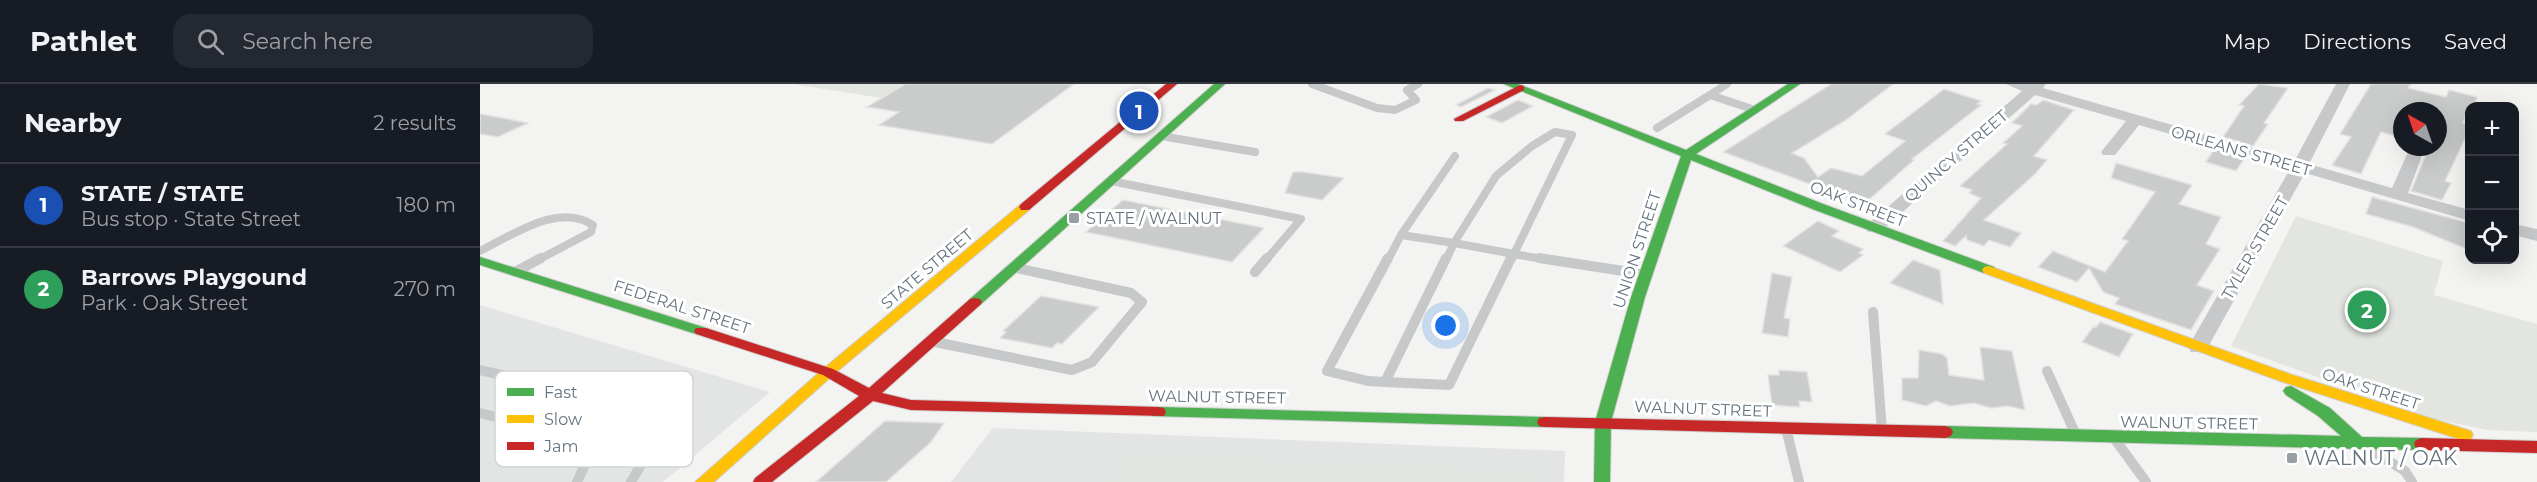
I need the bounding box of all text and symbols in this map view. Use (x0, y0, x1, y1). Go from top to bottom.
search box (173, 14, 593, 68)
text: Pathlet (30, 24, 137, 58)
icon: search (194, 25, 227, 58)
text: Search here (242, 28, 373, 55)
text: Map (2224, 29, 2270, 54)
text: Directions (2303, 29, 2411, 54)
text: Saved (2444, 29, 2507, 54)
pin: 1 (1120, 88, 1158, 134)
north arrow (2393, 102, 2447, 156)
map controls (2465, 102, 2519, 264)
button: + (2465, 102, 2519, 156)
street label: QUINCY STREET (1901, 106, 2012, 206)
text: Nearby (24, 107, 121, 139)
text: 2 results (373, 111, 456, 135)
street label: ORLEANS STREET (2169, 122, 2314, 180)
button: − (2465, 156, 2519, 210)
street label: OAK STREET (1807, 177, 1909, 231)
text: STATE / STATE (81, 180, 244, 207)
street label: UNION STREET (1609, 188, 1665, 311)
street label: TYLER STREET (2218, 192, 2293, 303)
text: 1 (40, 193, 47, 217)
text: 180 m (396, 193, 456, 217)
text: Bus stop · State Street (81, 207, 301, 231)
place label: STATE / WALNUT (1086, 209, 1222, 228)
button: locate (2465, 210, 2519, 264)
marker: STATE / WALNUT (1067, 211, 1081, 225)
street label: STATE STREET (877, 224, 978, 313)
text: Barrows Playgound (81, 264, 307, 291)
street label: FEDERAL STREET (611, 276, 753, 338)
text: 2 (38, 277, 49, 301)
text: 270 m (394, 277, 456, 301)
pin: 2 (2348, 288, 2386, 332)
text: Park · Oak Street (81, 291, 248, 315)
your location (1431, 311, 1460, 340)
street label: OAK STREET (2320, 364, 2423, 414)
legend (495, 371, 693, 467)
text: Fast (544, 383, 578, 402)
street label: WALNUT STREET (1148, 386, 1287, 408)
street label: WALNUT STREET (1634, 397, 1773, 421)
text: Slow (544, 410, 582, 429)
street label: WALNUT STREET (2120, 412, 2259, 434)
text: Jam (543, 437, 578, 456)
place label: WALNUT / OAK (2304, 446, 2458, 470)
marker: WALNUT / OAK (2285, 451, 2299, 465)

